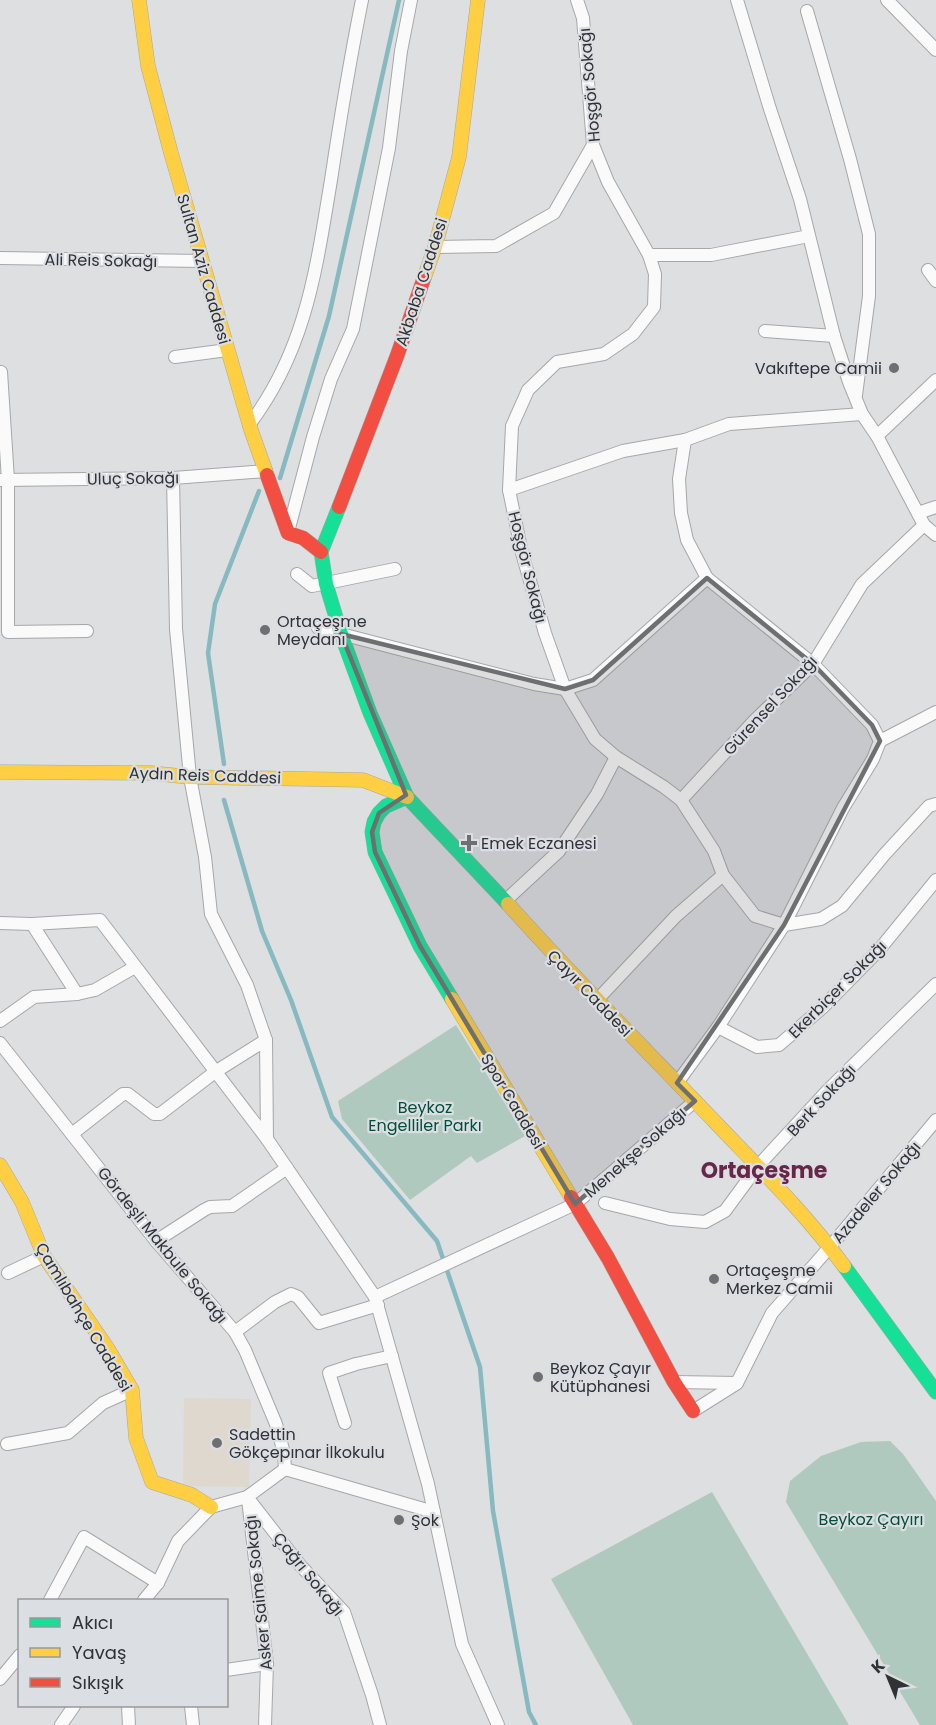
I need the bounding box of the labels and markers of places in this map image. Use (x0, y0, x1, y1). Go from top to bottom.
place label: Vakıftepe Camii (755, 357, 882, 380)
marker: Vakıftepe Camii (887, 361, 901, 375)
place label: Ortaçeşme Meydanı (277, 610, 367, 651)
marker: Ortaçeşme Meydanı (258, 623, 272, 637)
place label: Emek Eczanesi (481, 832, 597, 855)
marker: Emek Eczanesi (462, 836, 476, 850)
place label: Ortaçeşme Merkez Camii (726, 1259, 833, 1300)
marker: Ortaçeşme Merkez Camii (707, 1272, 721, 1286)
place label: Beykoz Çayır Kütüphanesi (550, 1357, 651, 1398)
marker: Beykoz Çayır Kütüphanesi (531, 1370, 545, 1384)
place label: Sadettin Gökçepınar İlkokulu (229, 1423, 385, 1464)
marker: Sadettin Gökçepınar İlkokulu (210, 1436, 224, 1450)
place label: Şok (411, 1509, 440, 1532)
marker: Şok (392, 1513, 406, 1527)

